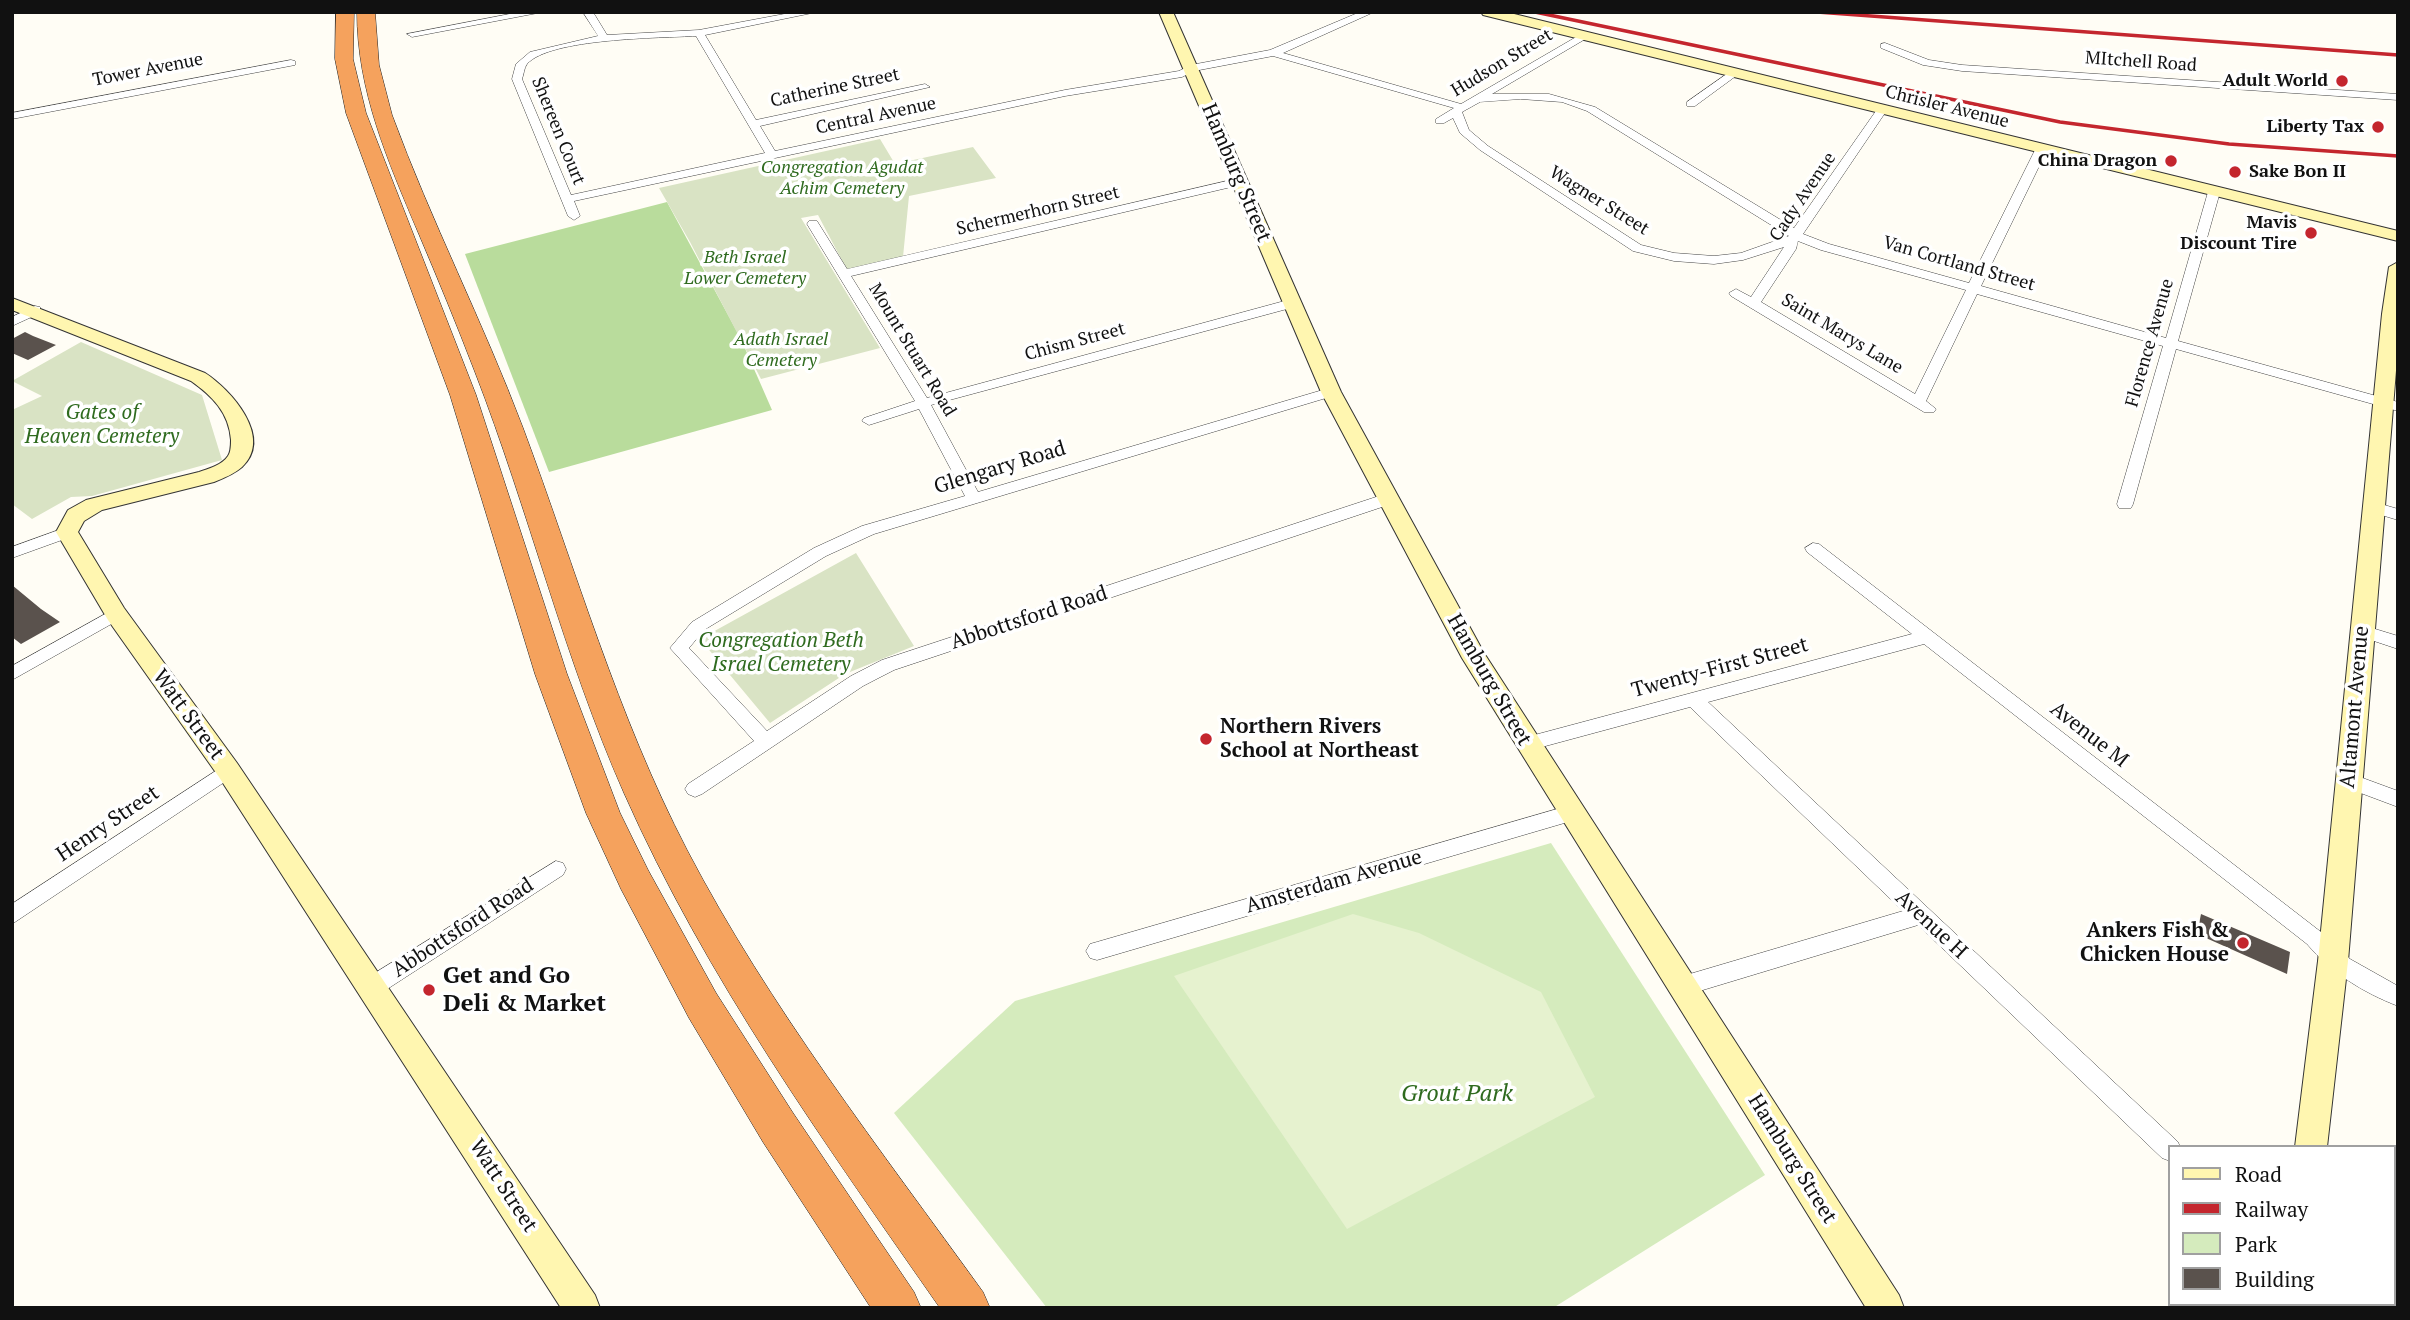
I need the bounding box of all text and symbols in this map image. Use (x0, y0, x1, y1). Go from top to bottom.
street label: Hudson Street (1447, 24, 1557, 102)
street label: MItchell Road (2084, 47, 2198, 77)
street label: Tower Avenue (91, 49, 205, 91)
street label: Catherine Street (768, 64, 902, 112)
place label: Adult World (2222, 70, 2328, 92)
marker: Adult World (2334, 73, 2350, 89)
street label: Shereen Court (527, 74, 589, 188)
street label: Chrisler Avenue (1883, 81, 2011, 133)
street label: Central Avenue (814, 93, 938, 139)
street label: Hamburg Street (1196, 100, 1276, 246)
place label: Liberty Tax (2267, 116, 2364, 138)
marker: Liberty Tax (2370, 119, 2386, 135)
street label: Cady Avenue (1765, 148, 1841, 246)
place label: China Dragon (2038, 150, 2157, 172)
marker: China Dragon (2163, 153, 2179, 169)
park label: Congregation Agudat Achim Cemetery (761, 157, 923, 200)
place label: Sake Bon II (2249, 161, 2346, 183)
street label: Wagner Street (1545, 162, 1653, 240)
marker: Sake Bon II (2227, 164, 2243, 180)
street label: Schermerhorn Street (954, 182, 1122, 240)
place label: Mavis Discount Tire (2180, 212, 2297, 255)
marker: Mavis Discount Tire (2303, 225, 2319, 241)
street label: Van Cortland Street (1880, 232, 2038, 296)
park label: Beth Israel Lower Cemetery (684, 247, 806, 290)
street label: Florence Avenue (2121, 276, 2179, 410)
street label: Mount Stuart Road (864, 280, 960, 420)
street label: Saint Marys Lane (1777, 289, 1907, 379)
street label: Chism Street (1022, 318, 1128, 366)
park label: Adath Israel Cemetery (734, 329, 828, 372)
park label: Gates of Heaven Cemetery (25, 400, 179, 450)
street label: Glengary Road (931, 436, 1069, 500)
street label: Abbottsford Road (947, 581, 1111, 655)
street label: Hamburg Street (1441, 610, 1537, 750)
street label: Altamont Avenue (2335, 625, 2375, 789)
park label: Congregation Beth Israel Cemetery (698, 628, 864, 678)
street label: Twenty-First Street (1629, 632, 1811, 704)
street label: Watt Street (147, 665, 229, 765)
street label: Avenue M (2045, 697, 2133, 773)
place label: Northern Rivers School at Northeast (1220, 714, 1419, 764)
marker: Northern Rivers School at Northeast (1198, 731, 1214, 747)
street label: Henry Street (52, 780, 164, 868)
street label: Amsterdam Avenue (1243, 845, 1425, 919)
street label: Abbottsford Road (388, 873, 538, 983)
street label: Avenue H (1890, 885, 1972, 965)
place label: Ankers Fish & Chicken House (2080, 918, 2229, 968)
marker: Ankers Fish & Chicken House (2235, 935, 2251, 951)
place label: Get and Go Deli & Market (443, 962, 606, 1018)
marker: Get and Go Deli & Market (421, 982, 437, 998)
park label: Grout Park (1401, 1080, 1513, 1108)
street label: Hamburg Street (1742, 1090, 1842, 1228)
street label: Watt Street (464, 1135, 542, 1237)
legend (2168, 1145, 2396, 1306)
text: Road (2235, 1160, 2282, 1188)
text: Railway (2235, 1195, 2308, 1223)
text: Park (2235, 1230, 2277, 1258)
text: Building (2235, 1265, 2314, 1293)

